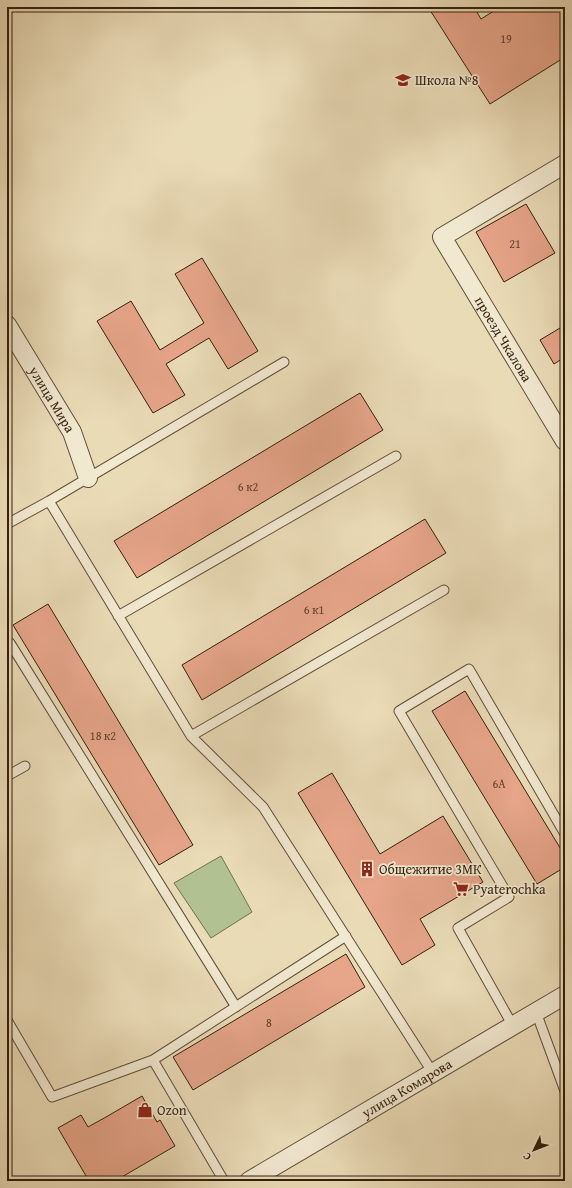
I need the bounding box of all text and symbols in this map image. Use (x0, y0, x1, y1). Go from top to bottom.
house number: 19 (500, 30, 512, 47)
place label: Школа №8 (415, 70, 479, 90)
school or university icon: Школа №8 (394, 71, 412, 89)
house number: 21 (509, 235, 521, 252)
street label: проезд Чкалова (470, 292, 537, 386)
street label: улица Мира (24, 361, 80, 437)
house number: 6 к2 (238, 478, 258, 495)
house number: 6 к1 (304, 601, 324, 618)
house number: 18 к2 (90, 727, 116, 744)
house number: 6А (492, 775, 506, 792)
place label: Общежитие 3МК (379, 859, 482, 879)
building icon: Общежитие 3МК (358, 860, 376, 878)
place label: Pyaterochka (473, 879, 546, 899)
supermarket icon: Pyaterochka (452, 880, 470, 898)
house number: 8 (266, 1014, 272, 1031)
street label: улица Комарова (357, 1054, 456, 1123)
place label: Ozon (157, 1100, 187, 1120)
shop icon: Ozon (136, 1101, 154, 1119)
north arrow (514, 1130, 554, 1170)
text: С (519, 1149, 535, 1165)

